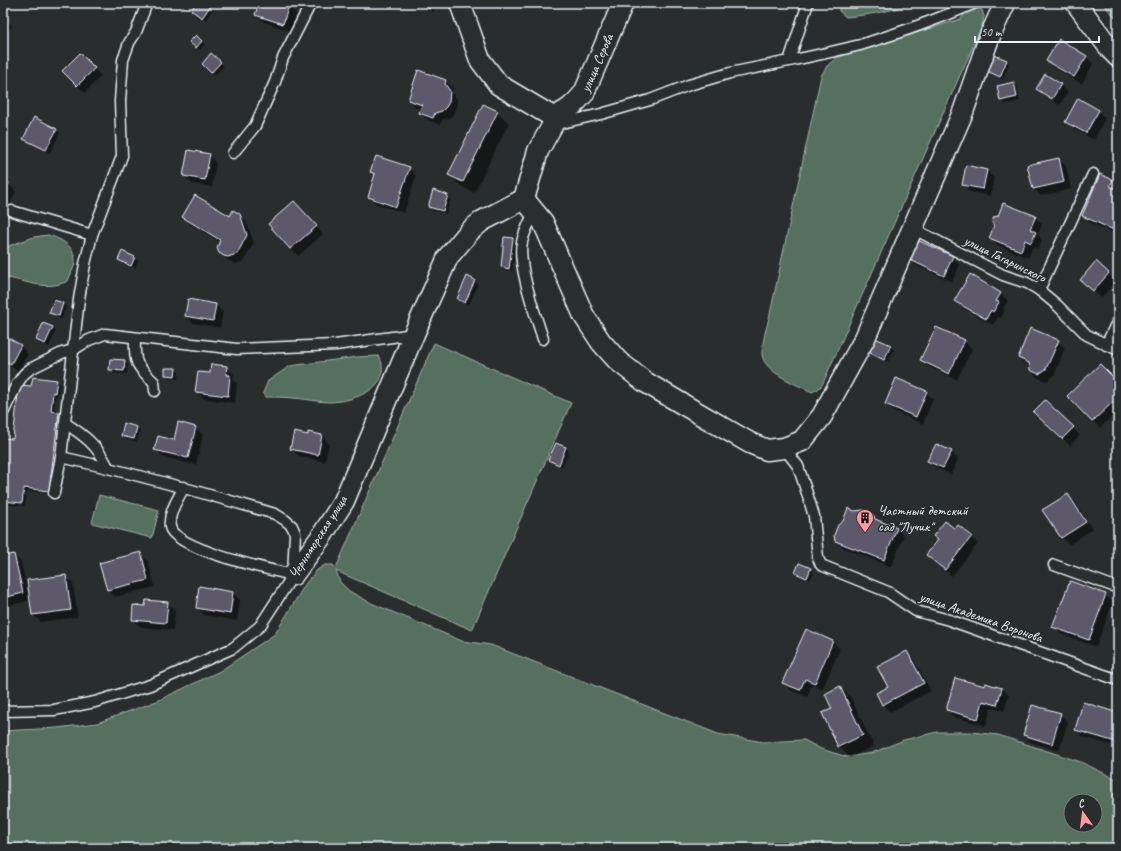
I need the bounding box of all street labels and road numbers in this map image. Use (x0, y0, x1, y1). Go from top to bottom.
street label: улица Серова (576, 30, 618, 96)
street label: улица Гагаринского (960, 231, 1051, 287)
street label: Черноморская улица (285, 491, 352, 581)
street label: улица Академика Воронова (916, 588, 1046, 646)

